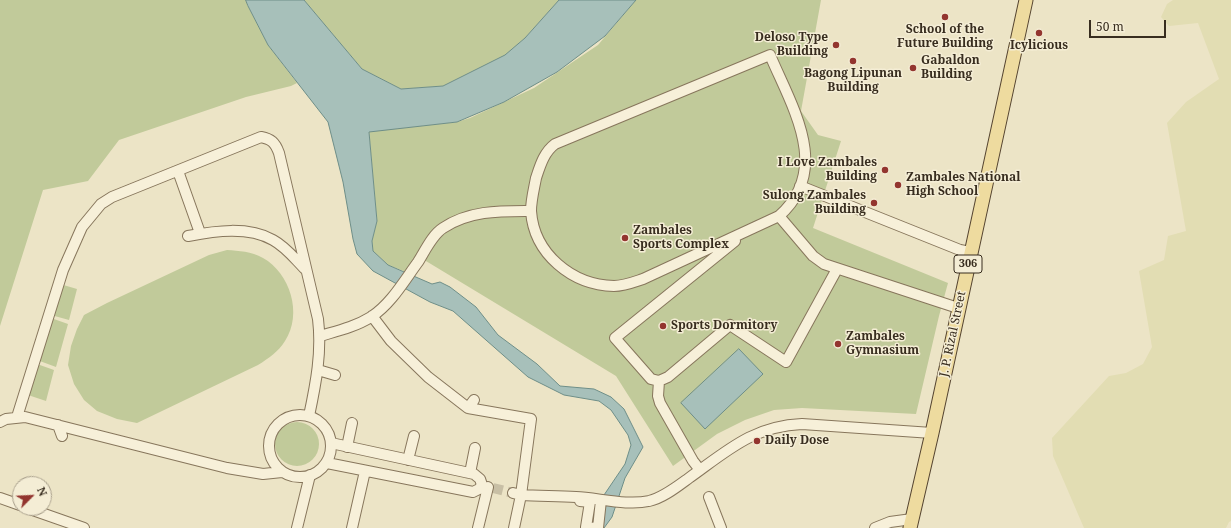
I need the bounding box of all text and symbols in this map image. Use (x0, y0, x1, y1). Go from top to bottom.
marker: School of the Future Building (940, 12, 950, 22)
scale bar (1091, 12, 1168, 38)
text: 50 m (1096, 18, 1124, 35)
place label: School of the Future Building (897, 23, 993, 51)
marker: Icylicious (1034, 28, 1044, 38)
place label: Deloso Type Building (755, 31, 828, 59)
place label: Icylicious (1010, 39, 1068, 53)
marker: Deloso Type Building (831, 40, 841, 50)
place label: Gabaldon Building (921, 54, 980, 82)
marker: Bagong Lipunan Building (848, 56, 858, 66)
marker: Gabaldon Building (908, 63, 918, 73)
place label: Bagong Lipunan Building (804, 67, 902, 95)
place label: I Love Zambales Building (778, 156, 877, 184)
marker: I Love Zambales Building (880, 165, 890, 175)
place label: Zambales National High School (906, 171, 1021, 199)
marker: Zambales National High School (893, 180, 903, 190)
place label: Sulong Zambales Building (763, 189, 866, 217)
marker: Sulong Zambales Building (869, 198, 879, 208)
place label: Zambales Sports Complex (633, 224, 729, 252)
marker: Zambales Sports Complex (620, 233, 630, 243)
road number: 306 (954, 255, 982, 273)
street label: J. P. Rizal Street (937, 290, 969, 378)
place label: Sports Dormitory (671, 319, 777, 333)
marker: Sports Dormitory (658, 321, 668, 331)
place label: Zambales Gymnasium (846, 330, 919, 358)
marker: Zambales Gymnasium (833, 339, 843, 349)
place label: Daily Dose (765, 434, 829, 448)
marker: Daily Dose (752, 436, 762, 446)
north arrow (12, 476, 52, 516)
text: N (34, 484, 51, 498)

